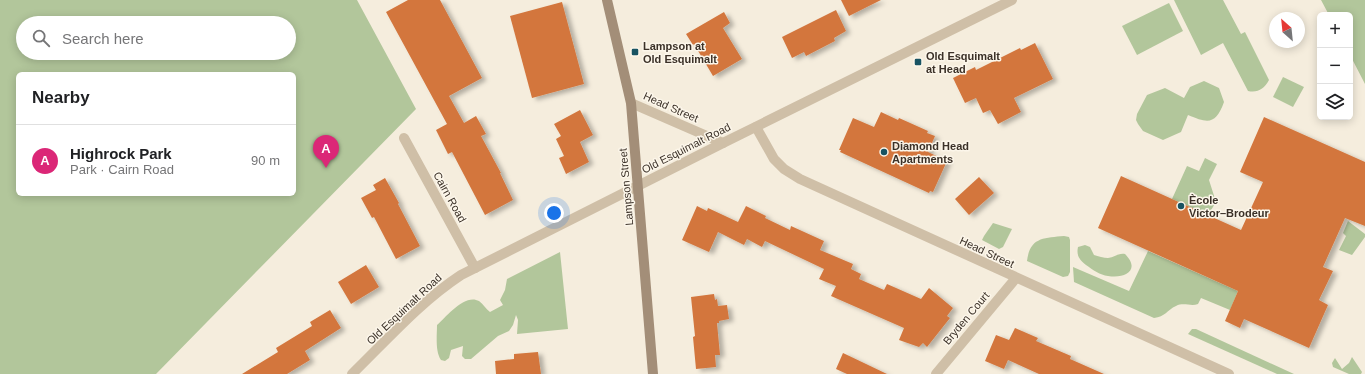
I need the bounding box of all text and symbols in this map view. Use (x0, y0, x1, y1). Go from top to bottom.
north arrow (1269, 12, 1305, 48)
map controls (1317, 12, 1353, 120)
button: + (1317, 12, 1353, 48)
search box (16, 16, 296, 60)
icon: search (30, 27, 52, 49)
text: Search here (62, 30, 144, 47)
place label: Lampson at Old Esquimalt (643, 40, 717, 65)
marker: Lampson at Old Esquimalt (630, 47, 640, 57)
button: − (1317, 48, 1353, 84)
place label: Old Esquimalt at Head (926, 50, 1000, 75)
marker: Old Esquimalt at Head (913, 57, 923, 67)
button: layers (1317, 84, 1353, 120)
text: Nearby (32, 88, 90, 107)
street label: Head Street (642, 90, 700, 124)
street label: Old Esquimalt Road (640, 120, 732, 176)
pin: A (313, 135, 339, 168)
place label: Diamond Head Apartments (892, 140, 969, 165)
text: Highrock Park (70, 145, 172, 162)
marker: Diamond Head Apartments (879, 147, 889, 157)
street label: Lampson Street (617, 148, 635, 226)
text: A (40, 153, 50, 168)
text: 90 m (251, 153, 280, 168)
text: Park · Cairn Road (70, 162, 174, 177)
street label: Cairn Road (431, 170, 469, 224)
place label: Ècole Victor–Brodeur (1189, 194, 1270, 219)
marker: Ècole Victor–Brodeur (1176, 201, 1186, 211)
your location (544, 203, 564, 223)
street label: Head Street (958, 234, 1016, 270)
street label: Old Esquimalt Road (364, 271, 444, 347)
street label: Bryden Court (941, 289, 991, 347)

